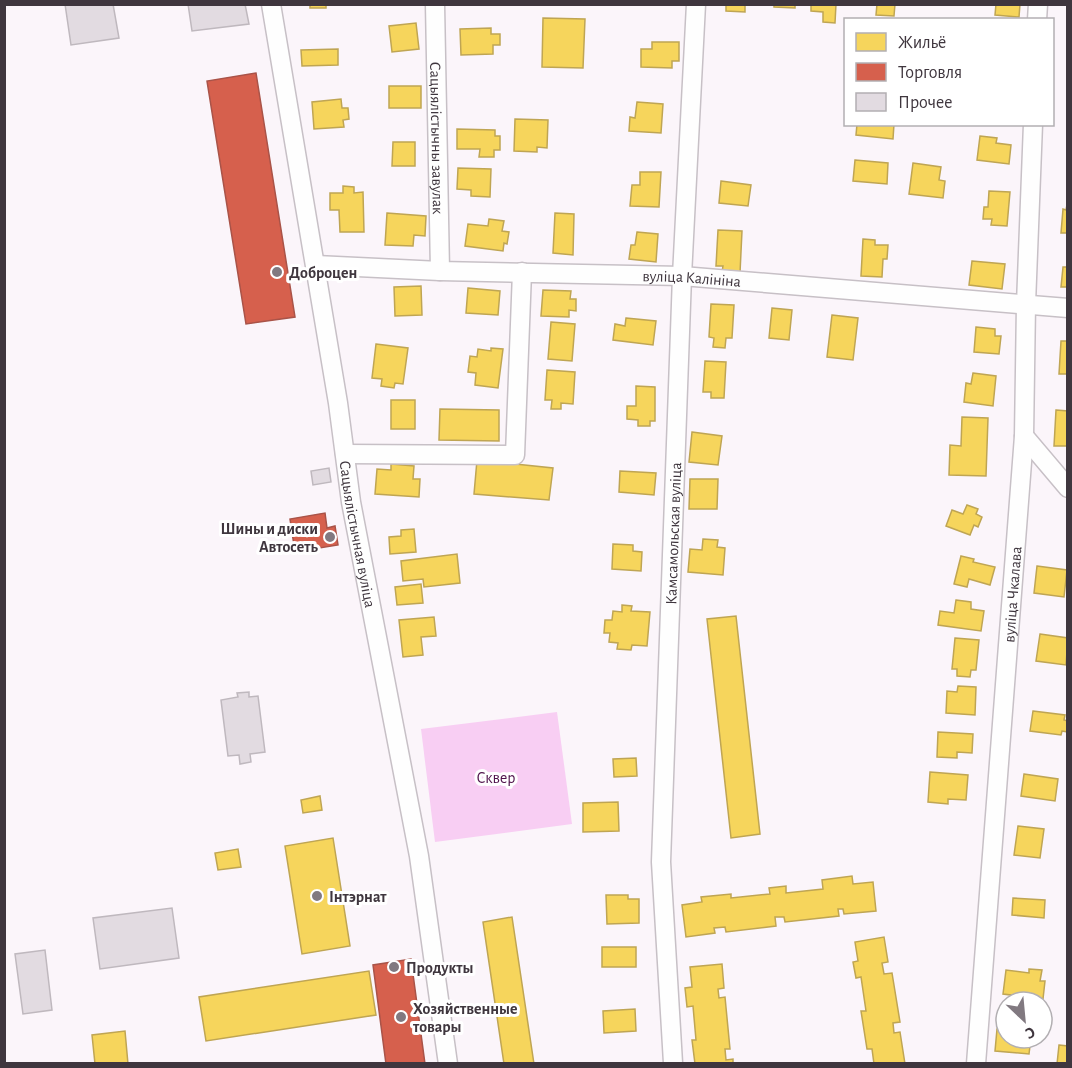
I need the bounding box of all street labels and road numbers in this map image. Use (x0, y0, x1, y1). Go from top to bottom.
street label: Сацыялістычны завулак (427, 61, 446, 215)
street label: вуліца Калініна (642, 268, 742, 290)
street label: Сацыялістычная вуліца (337, 459, 378, 609)
street label: Камсамольская вуліца (663, 462, 684, 605)
street label: вуліца Чкалава (1001, 546, 1025, 643)

